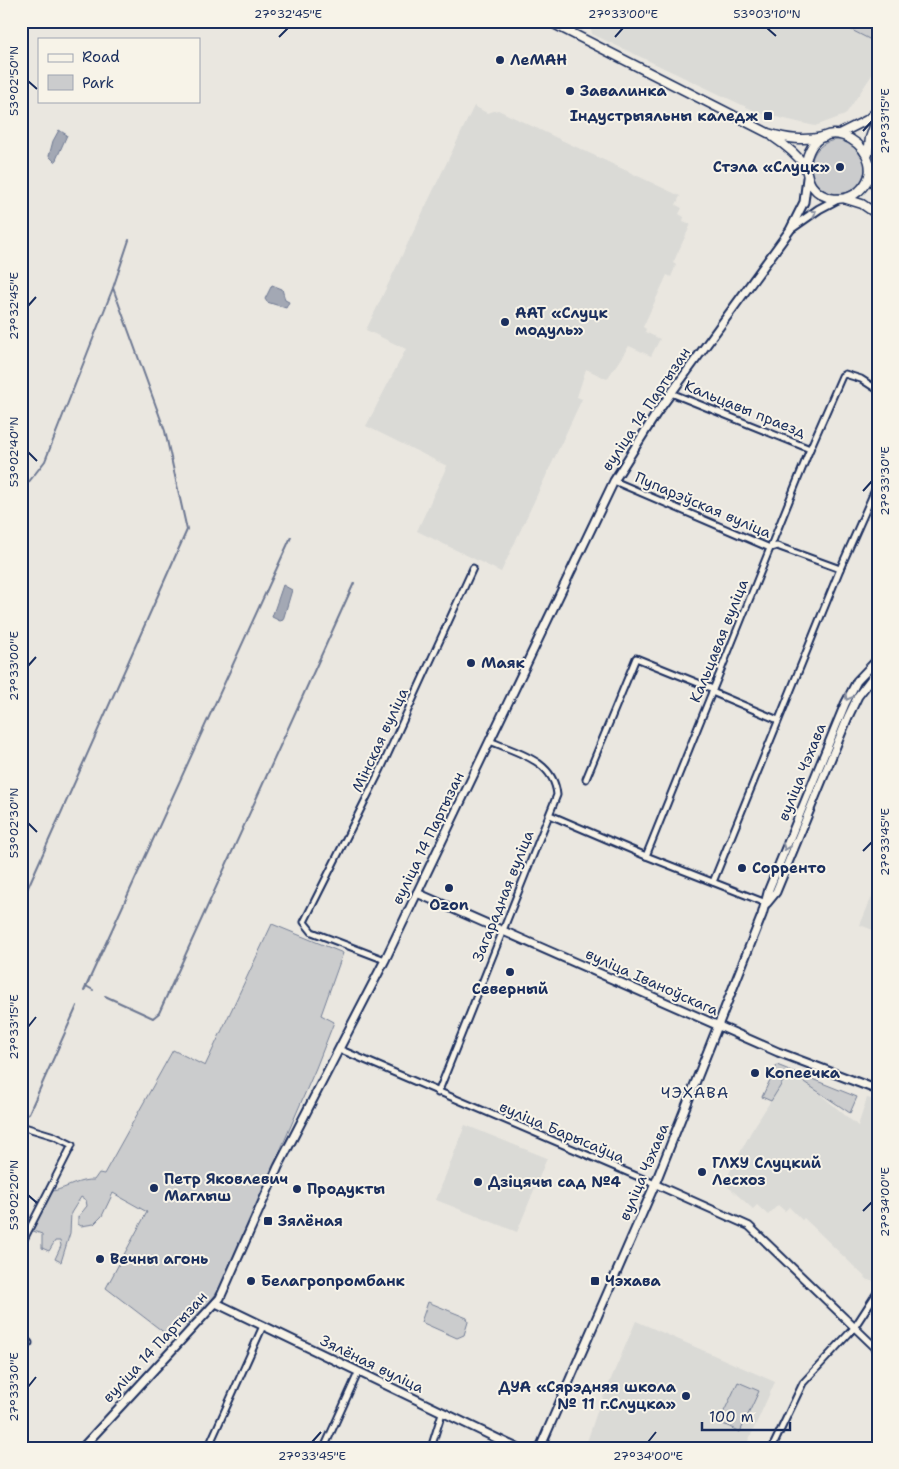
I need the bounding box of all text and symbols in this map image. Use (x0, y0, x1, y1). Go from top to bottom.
text: 27°32'45"E (254, 6, 322, 22)
text: 27°33'00"E (588, 6, 658, 22)
text: 53°03'10"N (733, 6, 801, 22)
legend (38, 38, 200, 102)
text: 53°02'50"N (6, 46, 22, 116)
text: Road (82, 47, 120, 67)
place label: ЛеМАН (510, 50, 567, 70)
marker: ЛеМАН (494, 54, 506, 66)
text: Park (82, 73, 114, 93)
place label: Завалинка (580, 81, 667, 101)
marker: Завалинка (564, 85, 576, 97)
text: 27°33'15"E (877, 88, 893, 154)
place label: Індустрыяльны каледж (570, 106, 758, 126)
marker: Індустрыяльны каледж (762, 110, 774, 122)
place label: Стэла «Слуцк» (713, 157, 830, 177)
marker: Стэла «Слуцк» (834, 161, 846, 173)
one-way arrow (807, 210, 817, 219)
text: 27°32'45"E (6, 272, 22, 340)
place label: ААТ «Слуцк модуль» (515, 303, 608, 340)
marker: ААТ «Слуцк модуль» (499, 316, 511, 328)
street label: вуліца 14 Партызан (597, 343, 695, 475)
street label: Кальцавы праезд (681, 376, 809, 443)
text: 53°02'40"N (6, 417, 22, 487)
text: 27°33'30"E (877, 446, 893, 516)
street label: Пупарэўская вуліца (632, 467, 775, 543)
street label: Кальцавая вуліца (685, 576, 753, 706)
text: 27°33'00"E (6, 631, 22, 701)
place label: Маяк (481, 653, 525, 673)
marker: Маяк (465, 657, 477, 669)
street label: Мінская вуліца (347, 684, 413, 795)
one-way arrow (845, 692, 855, 701)
street label: вуліца Чэхава (773, 720, 831, 824)
street label: вуліца 14 Партызан (387, 768, 469, 908)
text: 53°02'30"N (6, 788, 22, 858)
text: 27°33'45"E (877, 808, 893, 876)
street label: Загарадная вуліца (468, 827, 539, 965)
one-way arrow (782, 843, 792, 851)
place label: Сорренто (752, 858, 826, 878)
marker: Сорренто (736, 862, 748, 874)
marker: Ozon (443, 882, 455, 894)
place label: Ozon (429, 895, 469, 915)
street label: вуліца Іваноўскага (582, 944, 722, 1021)
marker: Северный (504, 966, 516, 978)
place label: Северный (472, 979, 549, 999)
text: 27°33'15"E (6, 994, 22, 1060)
place label: Копеечка (765, 1063, 841, 1083)
marker: Копеечка (749, 1067, 761, 1079)
district label: ЧЭХАВА (661, 1082, 729, 1103)
street label: вуліца Барысаўца (496, 1097, 628, 1168)
street label: вуліца Чэхава (615, 1120, 674, 1224)
place label: ГЛХУ Слуцкий Лесхоз (712, 1153, 822, 1190)
text: 53°02'20"N (6, 1160, 22, 1230)
marker: ГЛХУ Слуцкий Лесхоз (696, 1166, 708, 1178)
text: 27°34'00"E (877, 1167, 893, 1237)
place label: Петр Яковлевич Маглыш (164, 1169, 288, 1206)
place label: Дзіцячы сад №4 (488, 1172, 621, 1192)
marker: Дзіцячы сад №4 (472, 1176, 484, 1188)
place label: Продукты (307, 1179, 385, 1199)
marker: Петр Яковлевич Маглыш (148, 1182, 160, 1194)
marker: Продукты (291, 1183, 303, 1195)
place label: Зялёная (278, 1211, 343, 1231)
marker: Зялёная (262, 1215, 274, 1227)
place label: Вечны агонь (110, 1249, 208, 1269)
marker: Вечны агонь (94, 1253, 106, 1265)
place label: Белагропромбанк (261, 1271, 406, 1291)
place label: Чэхава (605, 1271, 661, 1291)
marker: Белагропромбанк (245, 1275, 257, 1287)
marker: Чэхава (589, 1275, 601, 1287)
street label: вуліца 14 Партызан (98, 1287, 212, 1407)
street label: Зялёная вуліца (317, 1330, 428, 1398)
text: 27°33'30"E (6, 1352, 22, 1422)
place label: ДУА «Сярэдняя школа № 11 г.Слуцка» (498, 1377, 677, 1414)
marker: ДУА «Сярэдняя школа № 11 г.Слуцка» (680, 1390, 692, 1402)
scale bar (702, 1399, 789, 1431)
text: 100 m (709, 1407, 754, 1427)
text: 27°33'45"E (278, 1448, 346, 1464)
text: 27°34'00"E (613, 1448, 683, 1464)

